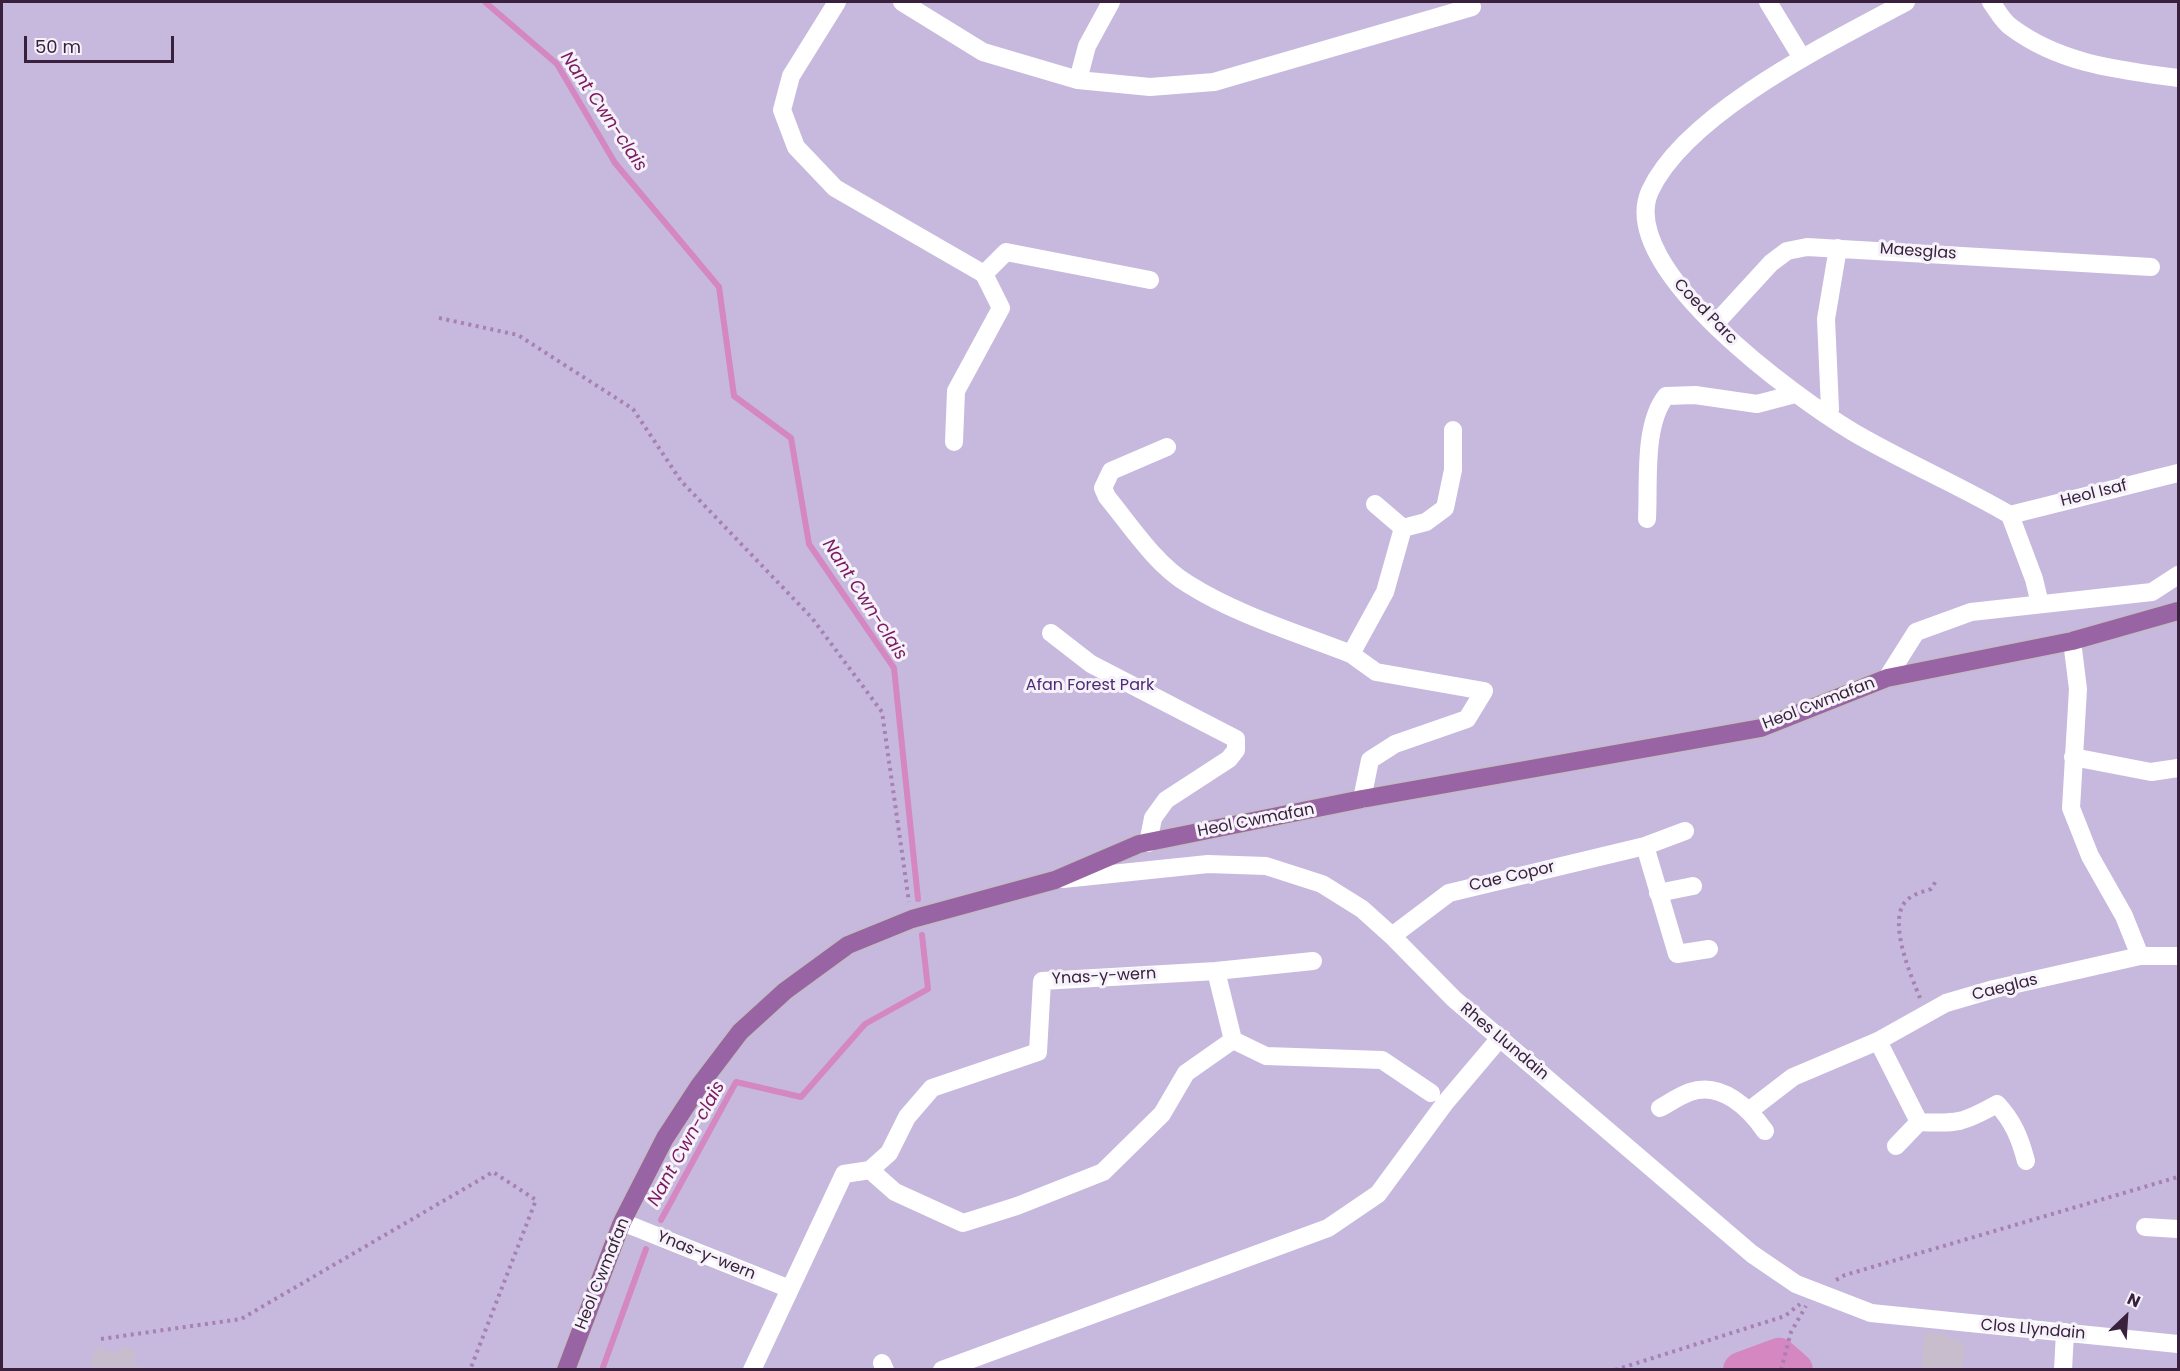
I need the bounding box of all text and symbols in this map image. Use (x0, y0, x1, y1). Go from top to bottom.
scale bar (27, 24, 177, 62)
text: 50 m (35, 34, 81, 59)
water label: Nant Cwn-clais (555, 48, 651, 176)
street label: Maesglas (1879, 240, 1957, 264)
street label: Coed Parc (1669, 275, 1741, 349)
street label: Heol Isaf (2059, 476, 2129, 512)
water label: Nant Cwn-clais (817, 536, 911, 664)
street label: Heol Cwmafan (1760, 674, 1878, 734)
park label: Afan Forest Park (1026, 676, 1154, 696)
street label: Heol Cwmafan (1196, 800, 1316, 842)
street label: Cae Copor (1467, 858, 1557, 896)
street label: Ynas-y-wern (1051, 965, 1157, 989)
street label: Caeglas (1970, 971, 2040, 1005)
street label: Rhes Llundain (1456, 999, 1552, 1085)
water label: Nant Cwn-clais (644, 1078, 730, 1210)
street label: Heol Cwmafan (572, 1215, 634, 1333)
street label: Ynas-y-wern (654, 1227, 758, 1285)
north arrow (2096, 1287, 2156, 1347)
text: N (2123, 1287, 2144, 1313)
street label: Clos Llyndain (1980, 1316, 2086, 1344)

